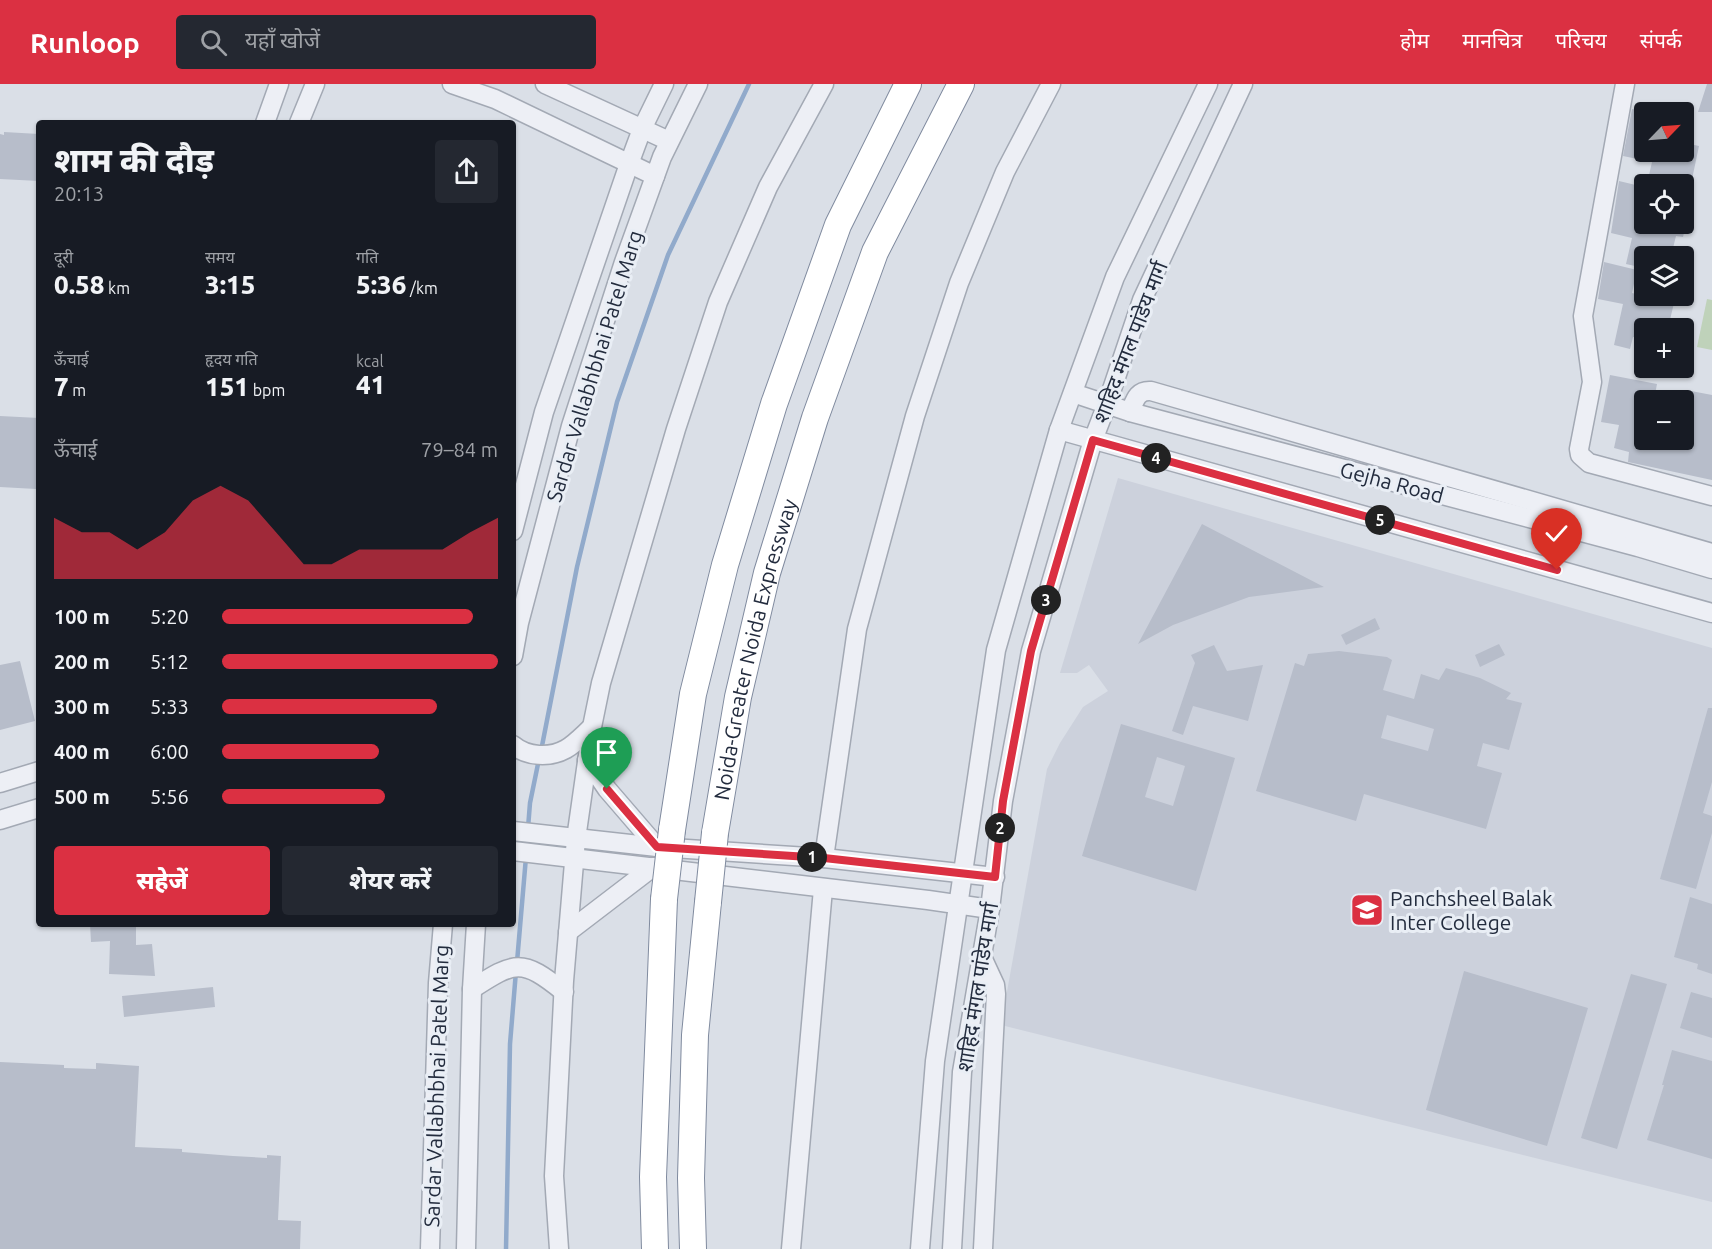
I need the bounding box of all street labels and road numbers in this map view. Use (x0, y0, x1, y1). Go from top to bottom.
street label: Sardar Vallabhbhai Patel Marg (541, 227, 647, 505)
street label: शाहिद मंगल पांडेय मार्ग (1088, 257, 1172, 426)
street label: Gejha Road (1337, 457, 1447, 507)
street label: Noida-Greater Noida Expressway (709, 496, 801, 802)
street label: शाहिद मंगल पांडेय मार्ग (952, 899, 1002, 1073)
street label: Sardar Vallabhbhai Patel Marg (419, 944, 453, 1228)

